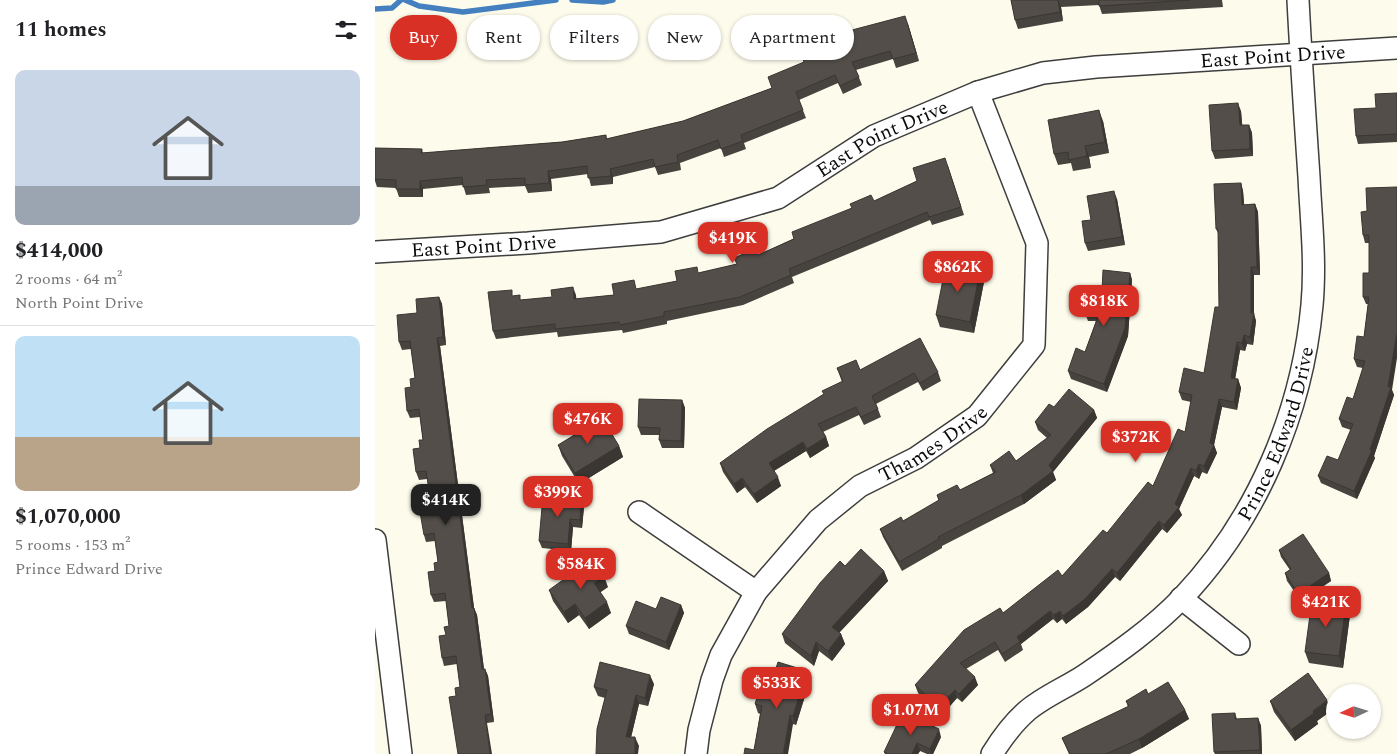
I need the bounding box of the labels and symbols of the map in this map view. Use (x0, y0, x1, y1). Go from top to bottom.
street label: East Point Drive (1199, 37, 1346, 76)
street label: East Point Drive (810, 92, 953, 186)
pin: $419K (698, 222, 768, 264)
street label: East Point Drive (410, 227, 558, 266)
pin: $862K (923, 250, 993, 293)
pin: $818K (1069, 284, 1139, 327)
street label: Prince Edward Drive (1230, 344, 1322, 527)
street label: Thames Drive (874, 399, 996, 490)
pin: $476K (553, 402, 623, 445)
pin: $372K (1101, 420, 1171, 463)
pin: $399K (523, 476, 593, 518)
pin: $414K (411, 484, 481, 526)
pin: $584K (546, 548, 616, 590)
pin: $421K (1291, 586, 1361, 628)
pin: $533K (742, 666, 812, 709)
north arrow (1326, 684, 1381, 739)
pin: $1.07M (870, 694, 952, 736)

